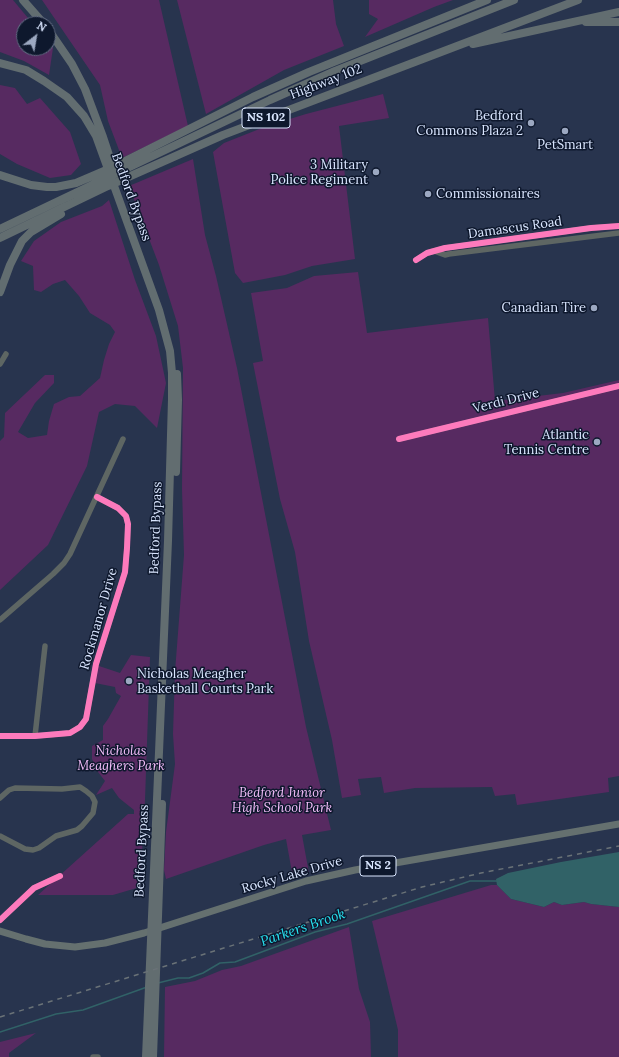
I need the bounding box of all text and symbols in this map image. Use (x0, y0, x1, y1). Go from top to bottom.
north arrow (16, 16, 56, 56)
text: N (34, 18, 49, 35)
street label: Highway 102 (288, 61, 364, 103)
road number: NS 102 (242, 108, 290, 128)
place label: Bedford Commons Plaza 2 (416, 108, 523, 139)
marker: Bedford Commons Plaza 2 (526, 118, 536, 128)
marker: PetSmart (560, 126, 570, 136)
place label: PetSmart (537, 137, 593, 153)
street label: Bedford Bypass (108, 151, 154, 243)
place label: 3 Military Police Regiment (270, 157, 368, 188)
marker: 3 Military Police Regiment (371, 167, 381, 177)
place label: Commissionaires (436, 186, 540, 202)
marker: Commissionaires (423, 189, 433, 199)
street label: Damascus Road (467, 214, 563, 242)
place label: Canadian Tire (502, 300, 586, 316)
marker: Canadian Tire (589, 303, 599, 313)
street label: Verdi Drive (471, 385, 541, 417)
place label: Atlantic Tennis Centre (504, 427, 589, 458)
marker: Atlantic Tennis Centre (592, 437, 602, 447)
street label: Bedford Bypass (147, 481, 165, 575)
street label: Rockmanor Drive (77, 566, 121, 672)
place label: Nicholas Meagher Basketball Courts Park (137, 666, 273, 697)
marker: Nicholas Meagher Basketball Courts Park (124, 676, 134, 686)
park label: Nicholas Meaghers Park (77, 743, 165, 774)
park label: Bedford Junior High School Park (232, 785, 332, 816)
street label: Bedford Bypass (132, 804, 152, 898)
street label: Rocky Lake Drive (240, 853, 344, 897)
road number: NS 2 (360, 856, 396, 876)
water label: Parkers Brook (258, 906, 348, 950)

